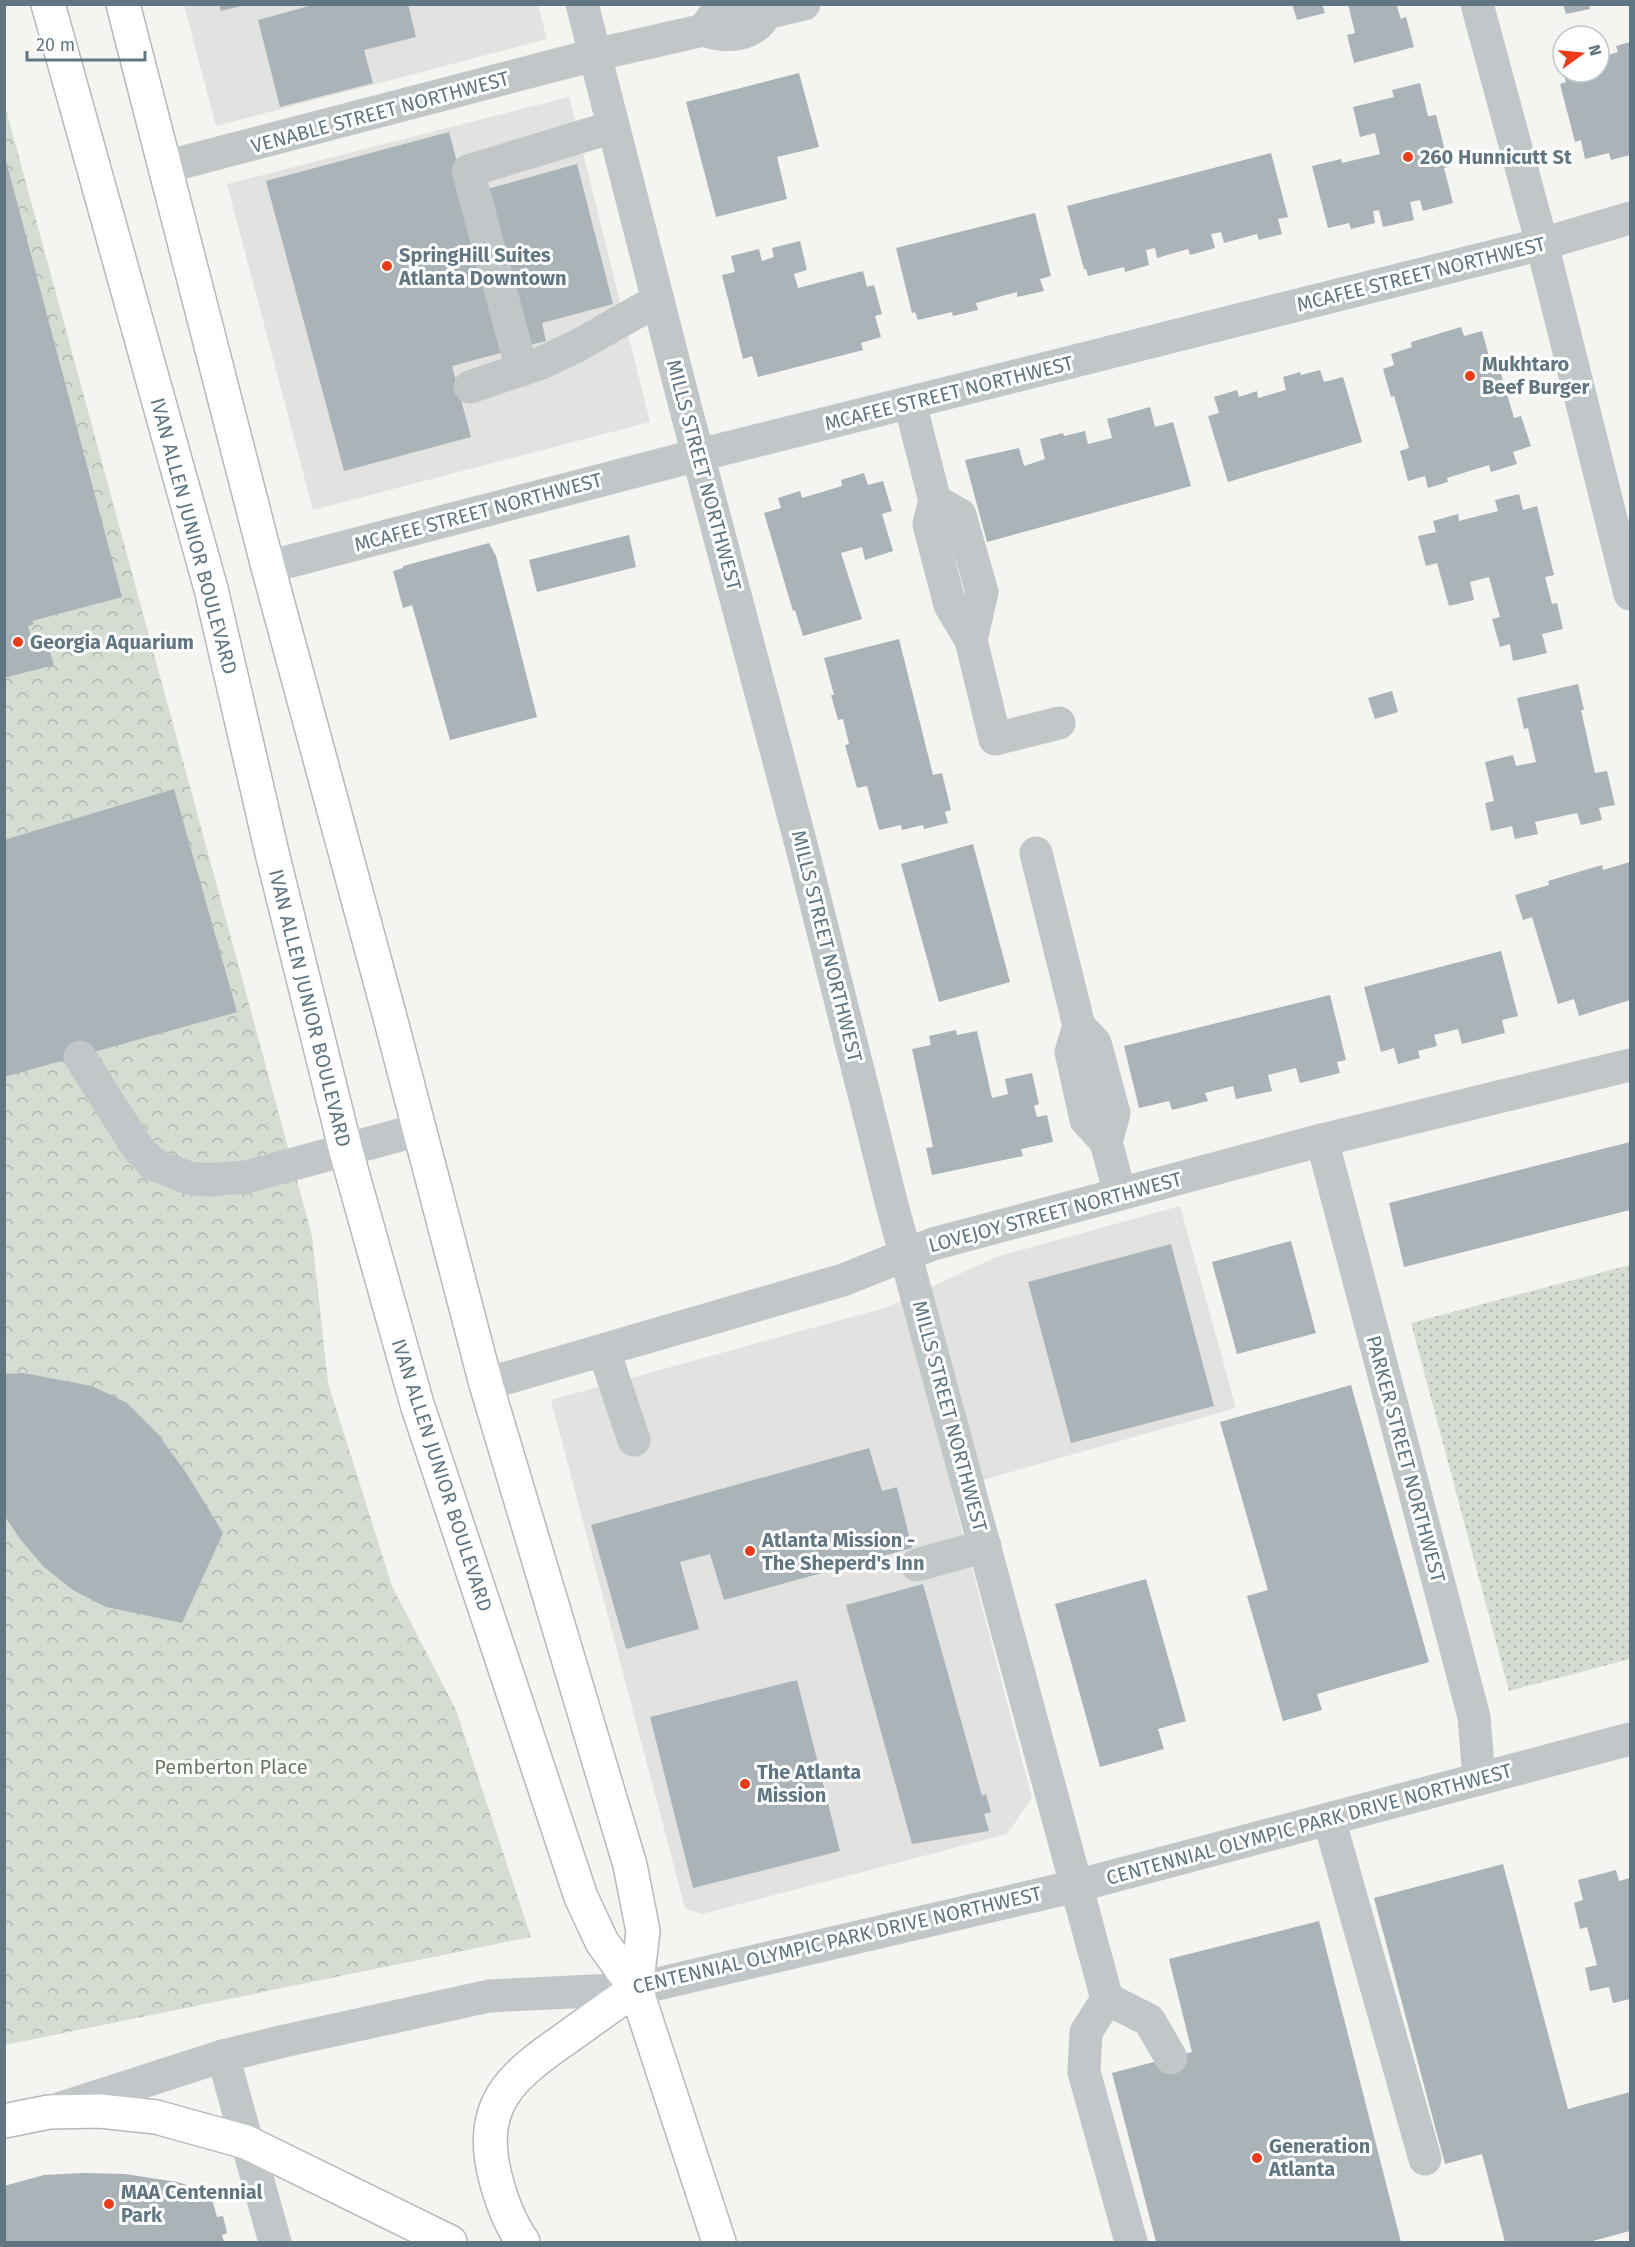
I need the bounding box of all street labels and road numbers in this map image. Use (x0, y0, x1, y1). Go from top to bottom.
street label: VENABLE STREET NORTHWEST (248, 66, 512, 158)
street label: MCAFEE STREET NORTHWEST (1294, 231, 1548, 317)
street label: MCAFEE STREET NORTHWEST (822, 350, 1076, 436)
street label: MILLS STREET NORTHWEST (662, 357, 747, 594)
street label: IVAN ALLEN JUNIOR BOULEVARD (145, 395, 243, 677)
street label: MCAFEE STREET NORTHWEST (352, 467, 605, 557)
street label: MILLS STREET NORTHWEST (787, 828, 868, 1065)
street label: IVAN ALLEN JUNIOR BOULEVARD (264, 867, 356, 1149)
street label: LOVEJOY STREET NORTHWEST (926, 1166, 1185, 1257)
street label: MILLS STREET NORTHWEST (908, 1298, 993, 1535)
street label: PARKER STREET NORTHWEST (1361, 1333, 1451, 1586)
street label: IVAN ALLEN JUNIOR BOULEVARD (386, 1336, 498, 1614)
street label: CENTENNIAL OLYMPIC PARK DRIVE NORTHWEST (1104, 1758, 1515, 1890)
street label: CENTENNIAL OLYMPIC PARK DRIVE NORTHWEST (630, 1881, 1044, 1999)

